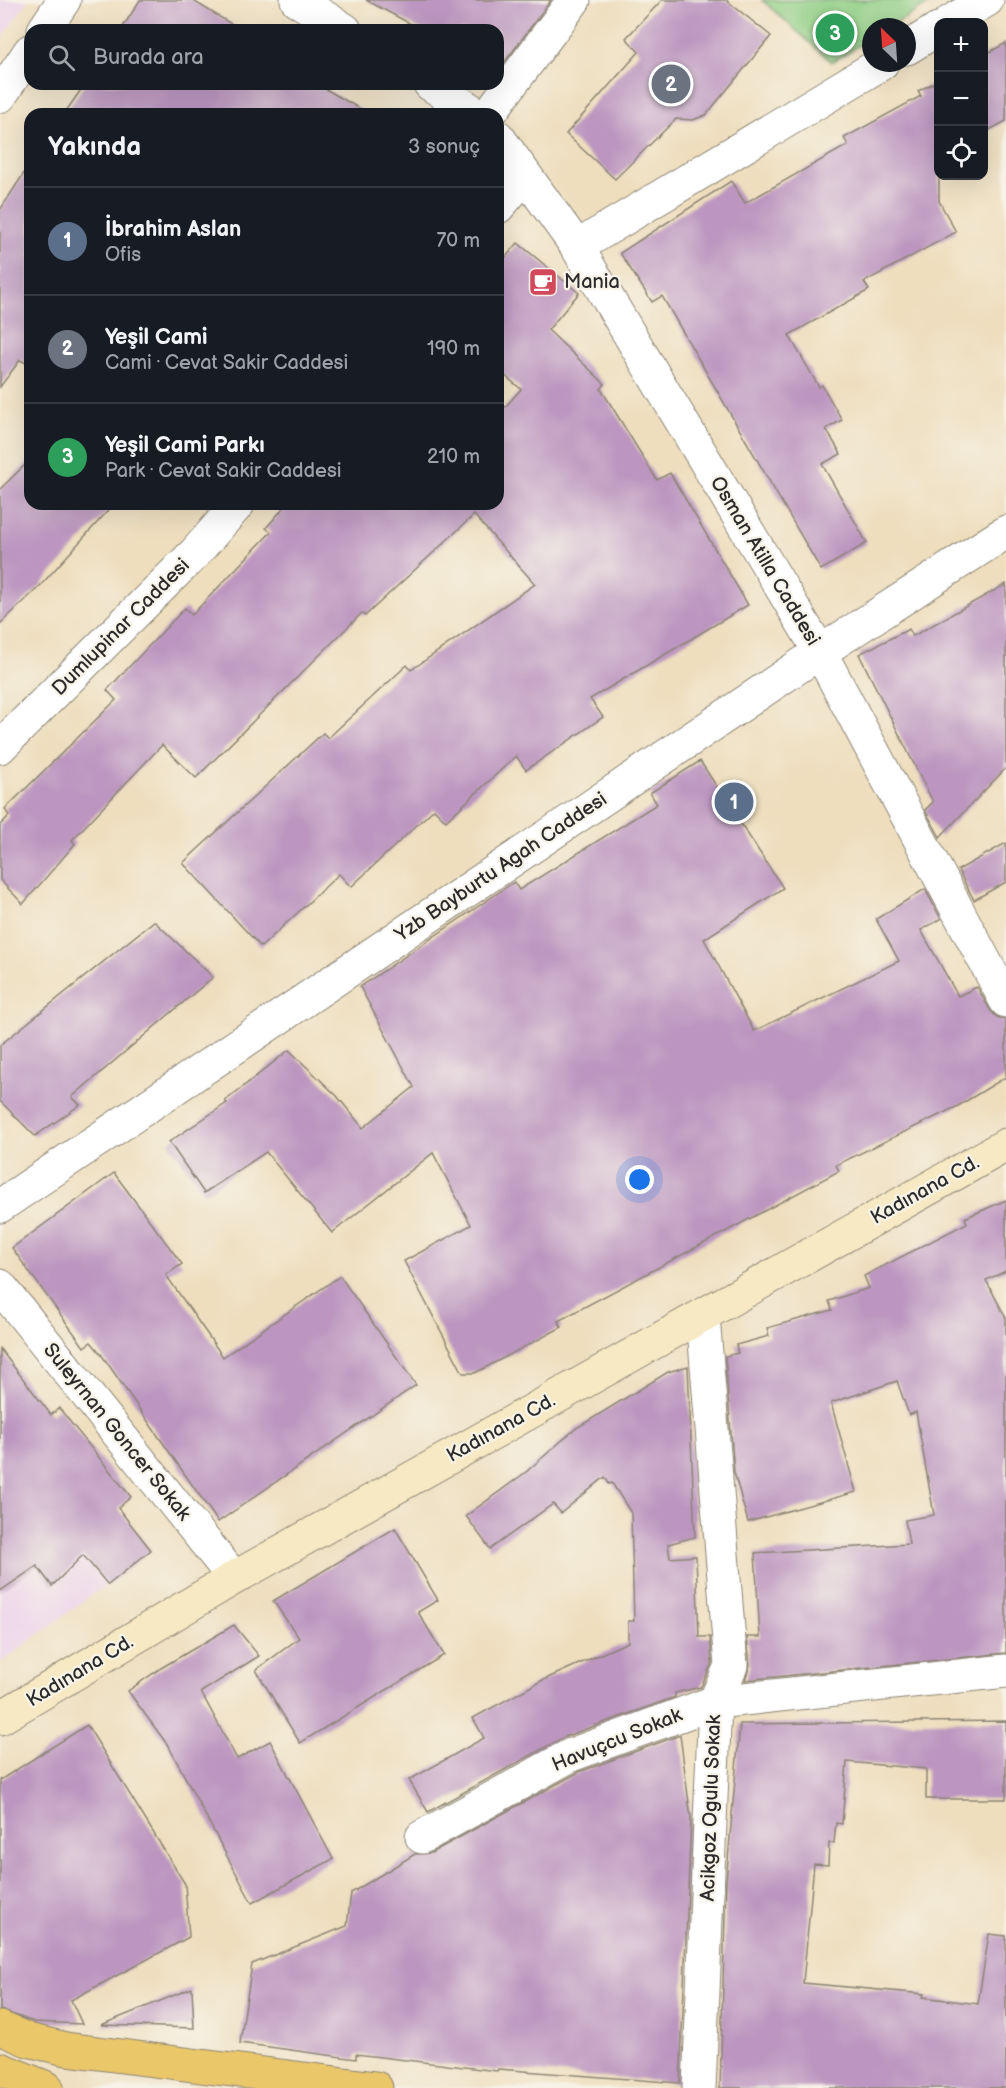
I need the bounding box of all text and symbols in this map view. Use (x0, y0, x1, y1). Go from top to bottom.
pin: 3 (816, 10, 854, 56)
north arrow (862, 18, 916, 72)
map controls (934, 18, 988, 180)
button: + (934, 18, 988, 72)
search box (24, 24, 504, 90)
icon: search (45, 41, 78, 74)
text: Burada ara (93, 44, 204, 71)
pin: 2 (652, 62, 690, 106)
button: − (934, 72, 988, 126)
button: locate (934, 126, 988, 180)
text: Yakında (48, 132, 141, 163)
text: 3 sonuç (408, 135, 480, 159)
text: İbrahim Aslan (105, 216, 241, 243)
text: 1 (63, 229, 72, 253)
text: 70 m (436, 229, 480, 253)
text: Ofis (105, 243, 141, 267)
cafe icon: Mania (527, 266, 559, 298)
place label: Mania (564, 270, 620, 294)
text: Yeşil Cami (105, 324, 208, 351)
text: 2 (62, 337, 73, 361)
text: 190 m (427, 337, 480, 361)
text: Cami · Cevat Sakir Caddesi (105, 351, 348, 375)
text: Yeşil Cami Parkı (105, 432, 265, 459)
text: 3 (62, 445, 73, 469)
text: 210 m (427, 445, 480, 469)
text: Park · Cevat Sakir Caddesi (105, 459, 342, 483)
street label: Osman Atilla Caddesi (705, 472, 825, 650)
street label: Dumlupinar Caddesi (47, 553, 195, 701)
pin: 1 (714, 780, 754, 824)
street label: Yzb Bayburtu Agah Caddesi (390, 787, 611, 947)
street label: Kadınana Cd. (867, 1150, 984, 1230)
your location (625, 1165, 654, 1194)
street label: Suleyrnan Goncer Sokak (38, 1339, 196, 1526)
street label: Kadınana Cd. (443, 1388, 560, 1468)
street label: Kadınana Cd. (22, 1630, 138, 1712)
street label: Havuçcu Sokak (548, 1703, 686, 1777)
street label: Acikgoz Ogulu Sokak (696, 1714, 726, 1902)

